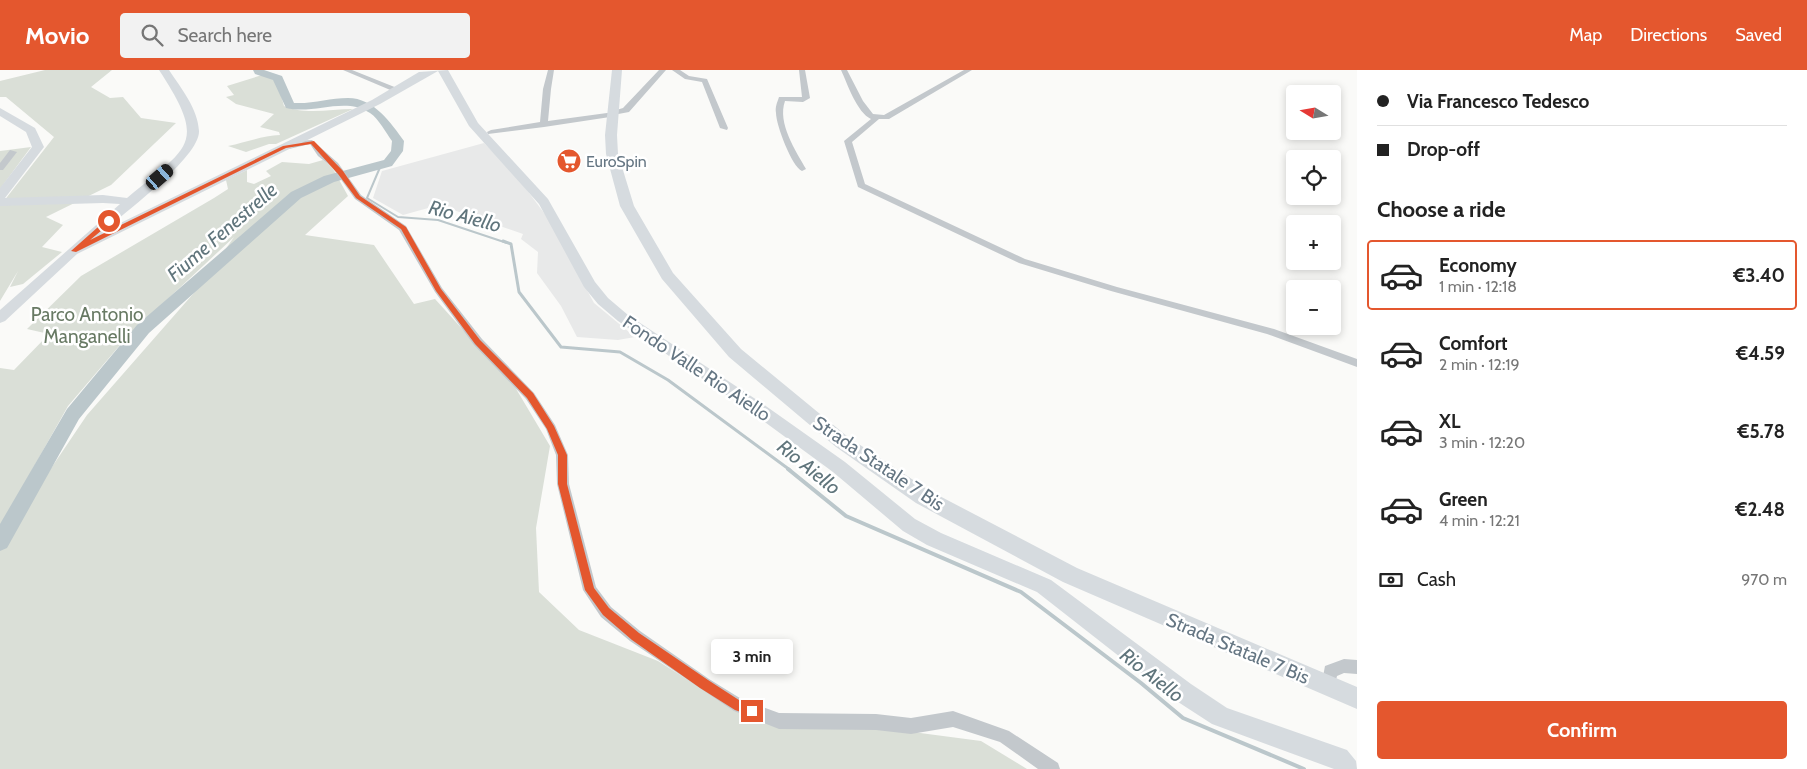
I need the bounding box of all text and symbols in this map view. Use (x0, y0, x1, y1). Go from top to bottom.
search box (120, 13, 470, 58)
text: Movio (25, 21, 90, 50)
icon: search (138, 21, 166, 49)
text: Search here (178, 24, 272, 47)
text: Map (1569, 24, 1602, 46)
text: Directions (1630, 24, 1707, 46)
text: Saved (1735, 24, 1782, 46)
north arrow (1286, 85, 1341, 140)
map controls (1286, 85, 1341, 335)
text: Via Francesco Tedesco (1407, 90, 1589, 113)
text: Drop-off (1407, 138, 1480, 161)
supermarket icon: EuroSpin (556, 148, 582, 174)
button: locate (1286, 150, 1341, 205)
place label: EuroSpin (586, 152, 647, 171)
car (143, 161, 176, 193)
water label: Fiume Fenestrelle (162, 178, 282, 286)
water label: Rio Aiello (426, 195, 504, 237)
text: Choose a ride (1377, 196, 1506, 223)
route start (98, 210, 120, 232)
button: + (1286, 215, 1341, 270)
icon: car (1379, 253, 1424, 298)
text: Economy (1439, 254, 1517, 277)
text: €3.40 (1733, 264, 1785, 287)
text: 1 min · 12:18 (1439, 277, 1517, 296)
button: − (1286, 280, 1341, 335)
park label: Parco Antonio Manganelli (31, 303, 143, 348)
street label: Fondo Valle Rio Aiello (619, 310, 775, 426)
icon: car (1379, 331, 1424, 376)
text: Comfort (1439, 332, 1508, 355)
text: €4.59 (1736, 342, 1785, 365)
text: 2 min · 12:19 (1439, 355, 1520, 374)
icon: car (1379, 409, 1424, 454)
text: XL (1439, 410, 1460, 433)
street label: Strada Statale 7 Bis (809, 411, 949, 516)
text: €5.78 (1737, 420, 1785, 443)
text: 3 min · 12:20 (1439, 433, 1525, 452)
water label: Rio Aiello (773, 434, 845, 500)
icon: car (1379, 487, 1424, 532)
text: Green (1439, 488, 1488, 511)
text: €2.48 (1735, 498, 1785, 521)
text: 4 min · 12:21 (1439, 511, 1520, 530)
icon: cash (1377, 566, 1405, 594)
text: Cash (1417, 568, 1456, 591)
text: 970 m (1741, 570, 1787, 589)
street label: Strada Statale 7 Bis (1163, 608, 1313, 689)
callout: 3 min (711, 638, 793, 674)
water label: Rio Aiello (1115, 643, 1189, 707)
text: 3 min (733, 647, 771, 666)
route end (741, 700, 763, 722)
button: Confirm (1377, 701, 1787, 759)

